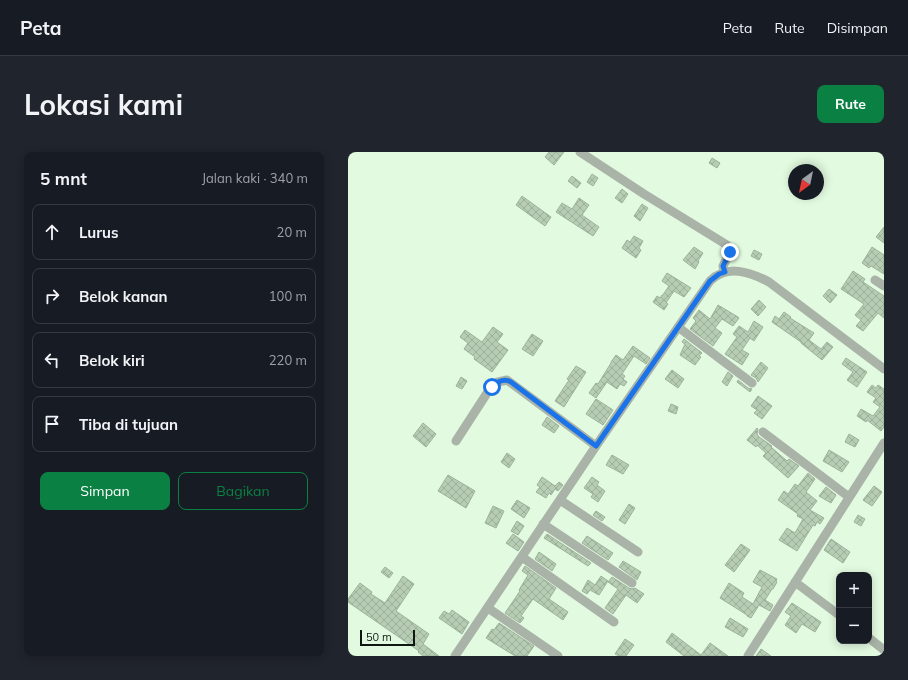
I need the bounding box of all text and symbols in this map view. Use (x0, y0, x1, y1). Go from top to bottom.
text: Peta (20, 16, 62, 40)
text: Peta (723, 19, 752, 37)
text: Rute (774, 19, 805, 37)
text: Disimpan (827, 19, 888, 37)
button: Rute (817, 85, 884, 123)
text: Lokasi kami (24, 87, 183, 122)
north arrow (788, 164, 824, 200)
text: 5 mnt (40, 168, 87, 189)
text: Jalan kaki · 340 m (202, 170, 308, 186)
icon: ahead (41, 221, 63, 243)
text: Lurus (79, 223, 119, 242)
text: 20 m (277, 224, 307, 240)
route end (721, 243, 739, 261)
icon: right (41, 285, 63, 307)
text: Belok kanan (79, 287, 168, 306)
text: 100 m (269, 288, 307, 304)
icon: left (41, 349, 63, 371)
text: Belok kiri (79, 351, 145, 370)
text: 220 m (269, 352, 307, 368)
route start (483, 378, 501, 396)
icon: arrive (41, 413, 63, 435)
text: Tiba di tujuan (79, 415, 178, 434)
button: Simpan (40, 472, 170, 510)
button: Bagikan (178, 472, 308, 510)
map controls (836, 572, 872, 644)
button: + (836, 572, 872, 608)
button: − (836, 608, 872, 644)
scale bar (360, 628, 415, 647)
text: 50 m (366, 630, 392, 644)

